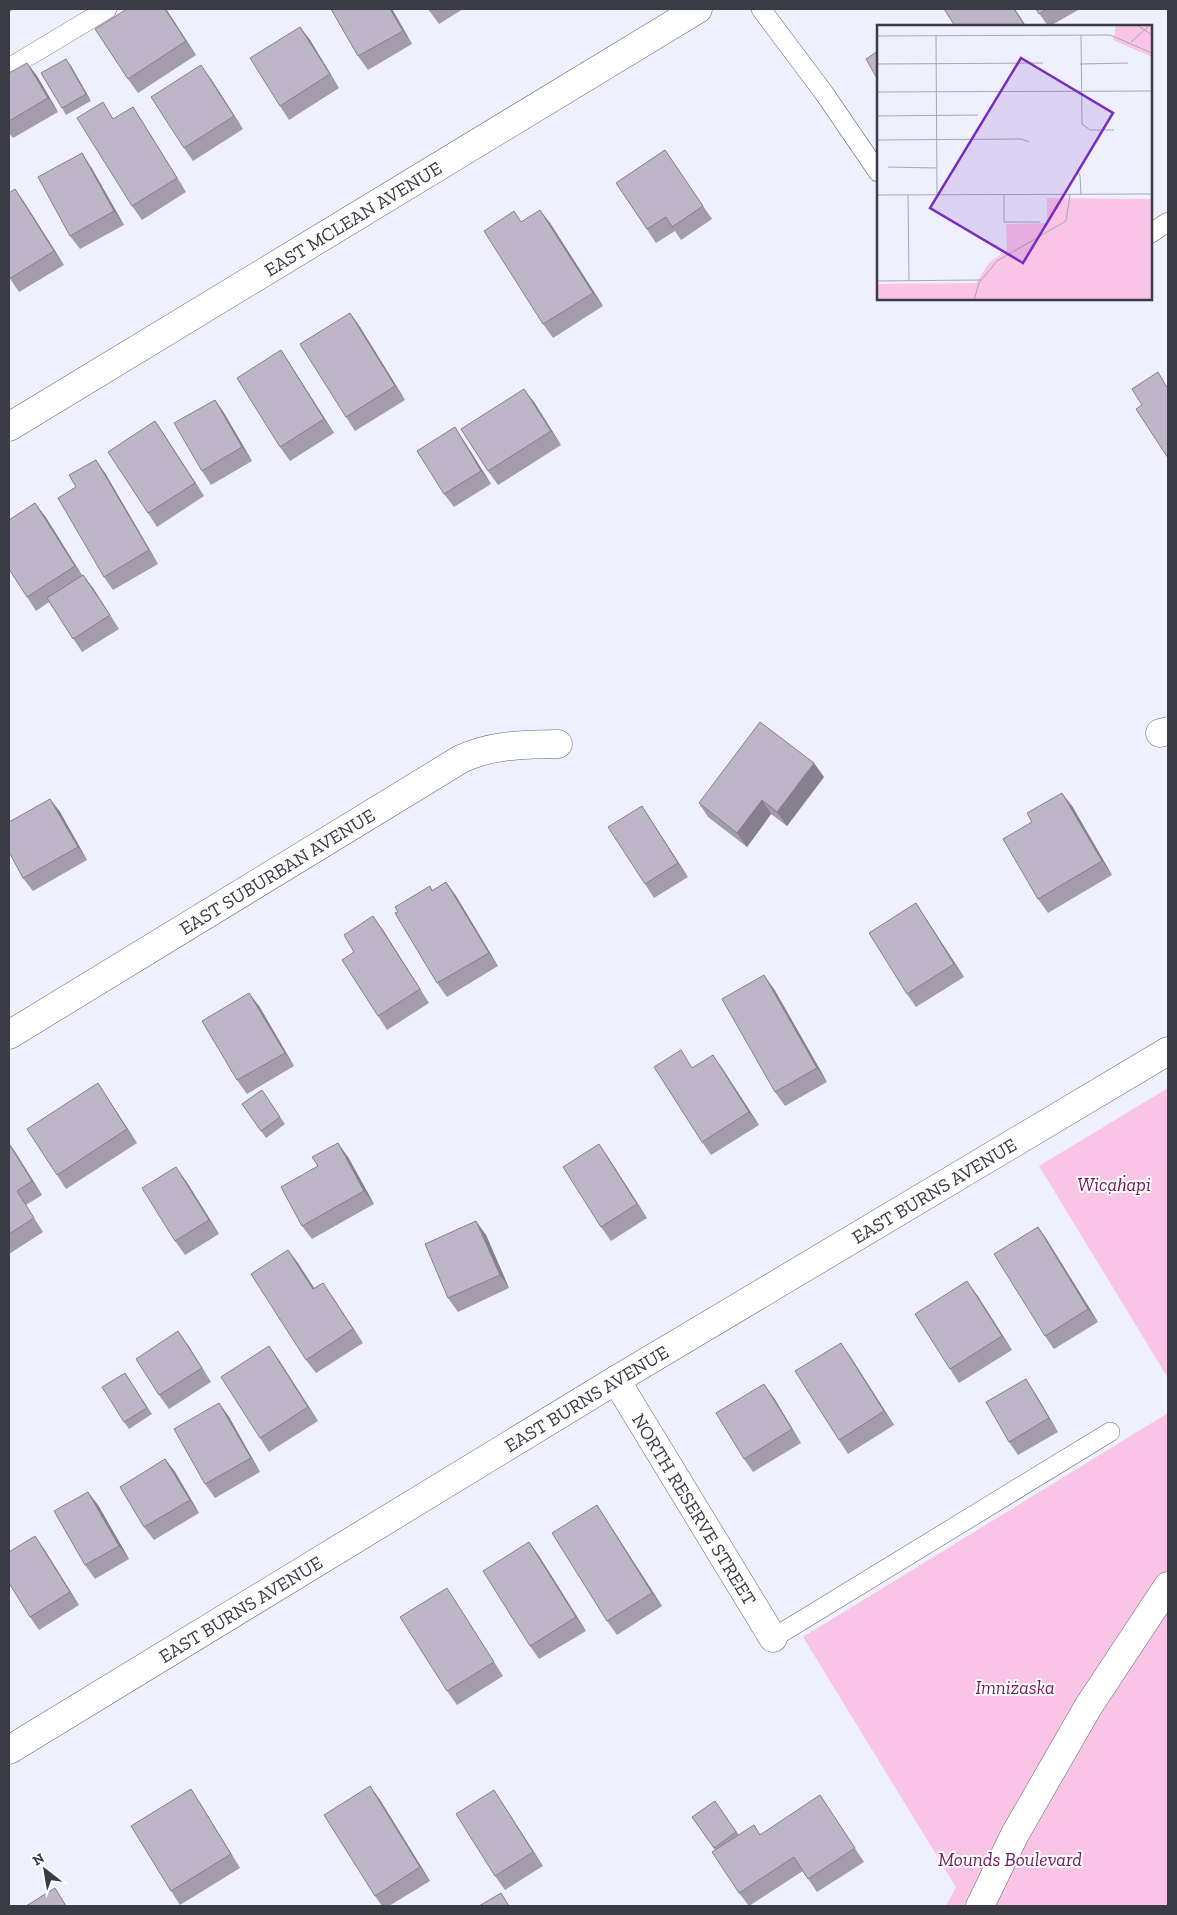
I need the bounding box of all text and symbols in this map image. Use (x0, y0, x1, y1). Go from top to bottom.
inset map (877, 25, 1152, 300)
street label: EAST MCLEAN AVENUE (260, 156, 446, 281)
street label: EAST SUBURBAN AVENUE (175, 803, 379, 940)
street label: EAST BURNS AVENUE (848, 1133, 1021, 1249)
park label: Wic̣aḣapi (1077, 1173, 1151, 1196)
street label: EAST BURNS AVENUE (500, 1340, 673, 1457)
street label: NORTH RESERVE STREET (627, 1409, 761, 1610)
street label: EAST BURNS AVENUE (155, 1551, 327, 1668)
park label: Imniżaska (975, 1676, 1055, 1699)
north arrow (20, 1845, 70, 1895)
park label: Mounds Boulevard (938, 1848, 1082, 1871)
text: N (30, 1849, 48, 1869)

